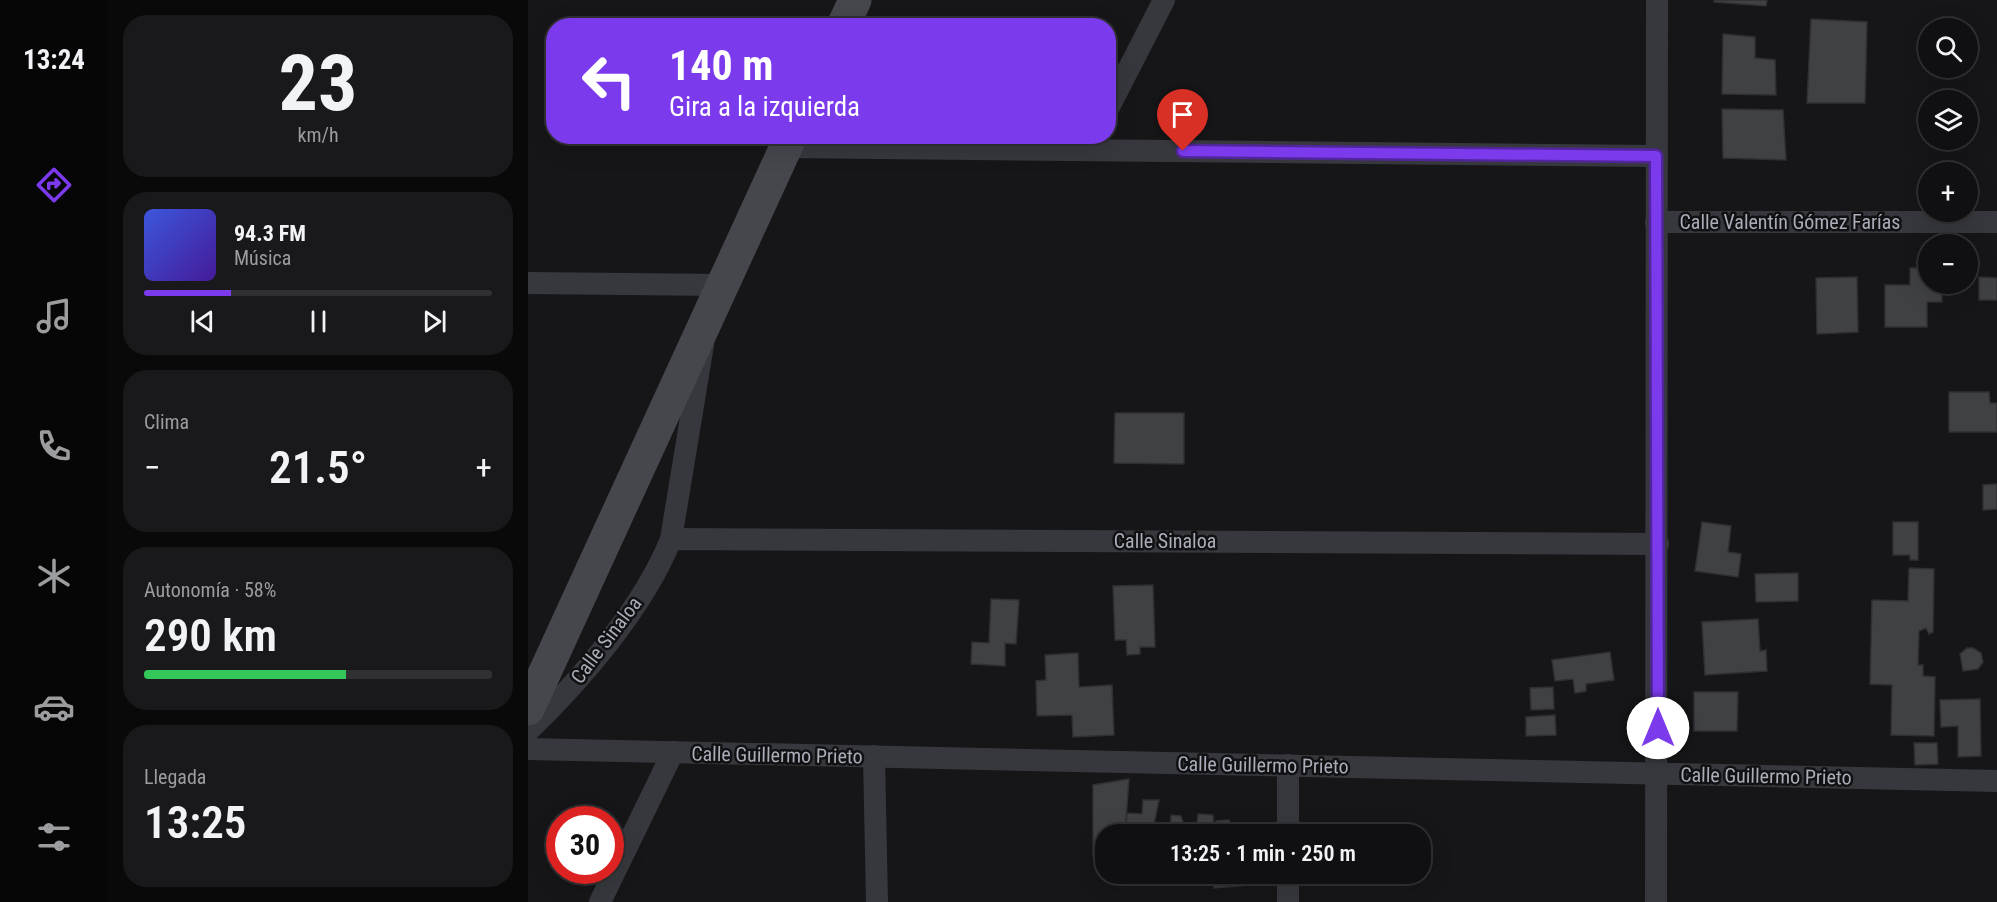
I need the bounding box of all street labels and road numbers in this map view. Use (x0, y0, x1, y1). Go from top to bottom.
street label: Calle Valentín Gómez Farías (1680, 210, 1901, 234)
street label: Calle Sinaloa (1114, 529, 1216, 553)
street label: Calle Sinaloa (566, 592, 646, 688)
street label: Calle Guillermo Prieto (691, 742, 863, 768)
street label: Calle Guillermo Prieto (1177, 752, 1349, 778)
street label: Calle Guillermo Prieto (1680, 763, 1852, 789)

